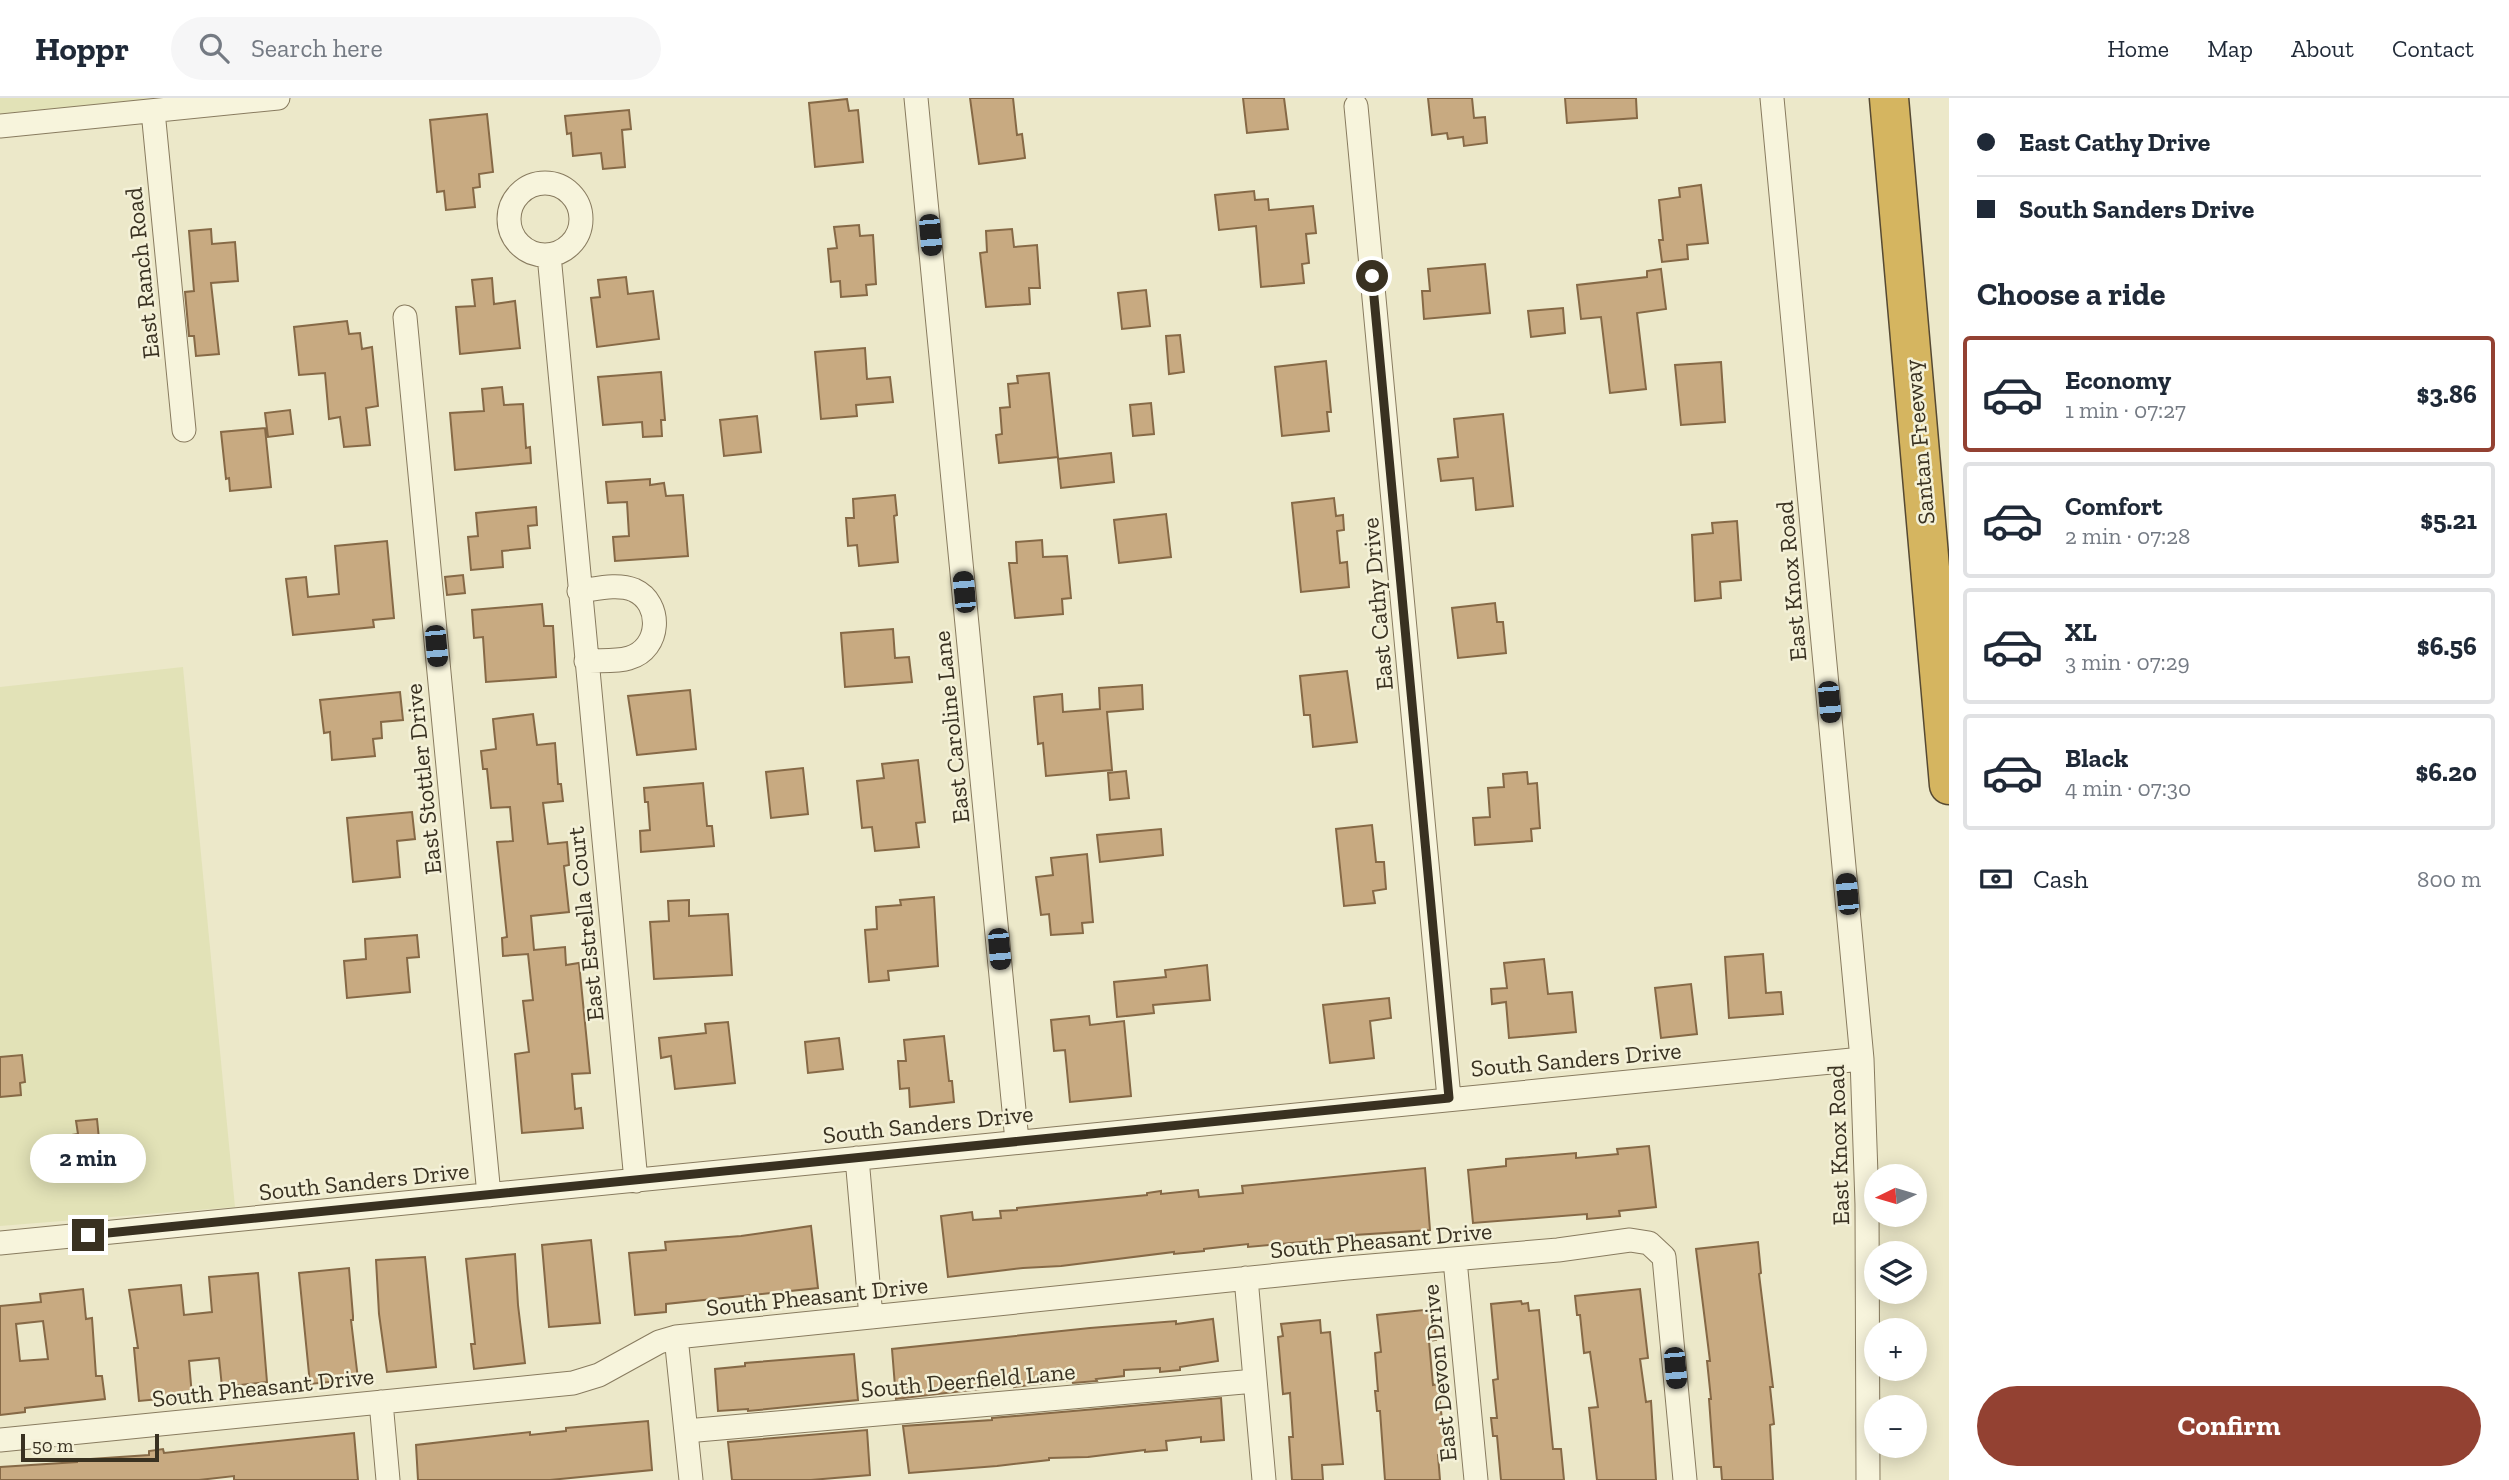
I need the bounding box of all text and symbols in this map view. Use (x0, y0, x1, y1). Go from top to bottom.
search box (171, 17, 661, 80)
text: Hoppr (35, 29, 129, 68)
icon: search (195, 29, 233, 67)
text: Search here (251, 32, 383, 64)
text: Home (2107, 34, 2169, 63)
text: Map (2207, 34, 2253, 63)
text: About (2291, 34, 2354, 63)
text: Contact (2392, 34, 2474, 63)
text: East Cathy Drive (2019, 126, 2210, 158)
street label: East Ranch Road (119, 186, 165, 360)
text: South Sanders Drive (2019, 193, 2254, 225)
car (918, 213, 943, 257)
route start (1356, 260, 1388, 292)
text: Choose a ride (1977, 275, 2165, 313)
street label: Santan Freeway (1897, 358, 1941, 526)
icon: car (1981, 363, 2044, 426)
text: Economy (2065, 364, 2171, 396)
text: $3.86 (2416, 378, 2477, 410)
text: 1 min · 07:27 (2065, 396, 2186, 424)
icon: car (1981, 489, 2044, 552)
text: Comfort (2065, 490, 2162, 522)
street label: East Knox Road (1770, 500, 1812, 662)
text: $5.21 (2420, 504, 2477, 536)
street label: East Cathy Drive (1355, 517, 1399, 691)
text: 2 min · 07:28 (2065, 522, 2190, 550)
car (952, 570, 977, 614)
icon: car (1981, 615, 2044, 678)
text: XL (2065, 616, 2097, 648)
car (424, 624, 449, 668)
street label: East Caroline Lane (926, 629, 976, 825)
text: $6.56 (2417, 630, 2477, 662)
text: 3 min · 07:29 (2065, 648, 2190, 676)
car (1817, 680, 1842, 724)
street label: East Stottler Drive (399, 682, 447, 876)
icon: car (1981, 741, 2044, 804)
text: Black (2065, 742, 2128, 774)
text: $6.20 (2415, 756, 2477, 788)
text: 4 min · 07:30 (2065, 774, 2191, 802)
street label: East Estrella Court (560, 825, 610, 1023)
icon: cash (1977, 860, 2015, 898)
text: Cash (2033, 863, 2088, 895)
text: 800 m (2417, 865, 2481, 893)
car (1835, 872, 1860, 916)
car (987, 927, 1012, 971)
street label: South Sanders Drive (1470, 1035, 1682, 1083)
street label: East Knox Road (1821, 1064, 1855, 1226)
street label: South Sanders Drive (821, 1099, 1035, 1149)
callout: 2 min (30, 1134, 146, 1182)
text: 2 min (59, 1144, 117, 1172)
street label: South Sanders Drive (257, 1156, 471, 1206)
north arrow (1864, 1164, 1927, 1227)
map controls (1864, 1164, 1927, 1458)
street label: South Pheasant Drive (1269, 1216, 1493, 1264)
route end (72, 1219, 104, 1251)
button: layers (1864, 1241, 1927, 1304)
street label: South Pheasant Drive (705, 1270, 929, 1322)
street label: East Devon Drive (1415, 1283, 1463, 1463)
button: + (1864, 1318, 1927, 1381)
car (1663, 1346, 1688, 1390)
street label: South Deerfield Lane (859, 1356, 1077, 1404)
street label: South Pheasant Drive (151, 1361, 375, 1413)
button: Confirm (1977, 1386, 2481, 1466)
button: − (1864, 1395, 1927, 1458)
scale bar (21, 1431, 159, 1463)
text: 50 m (32, 1434, 73, 1457)

